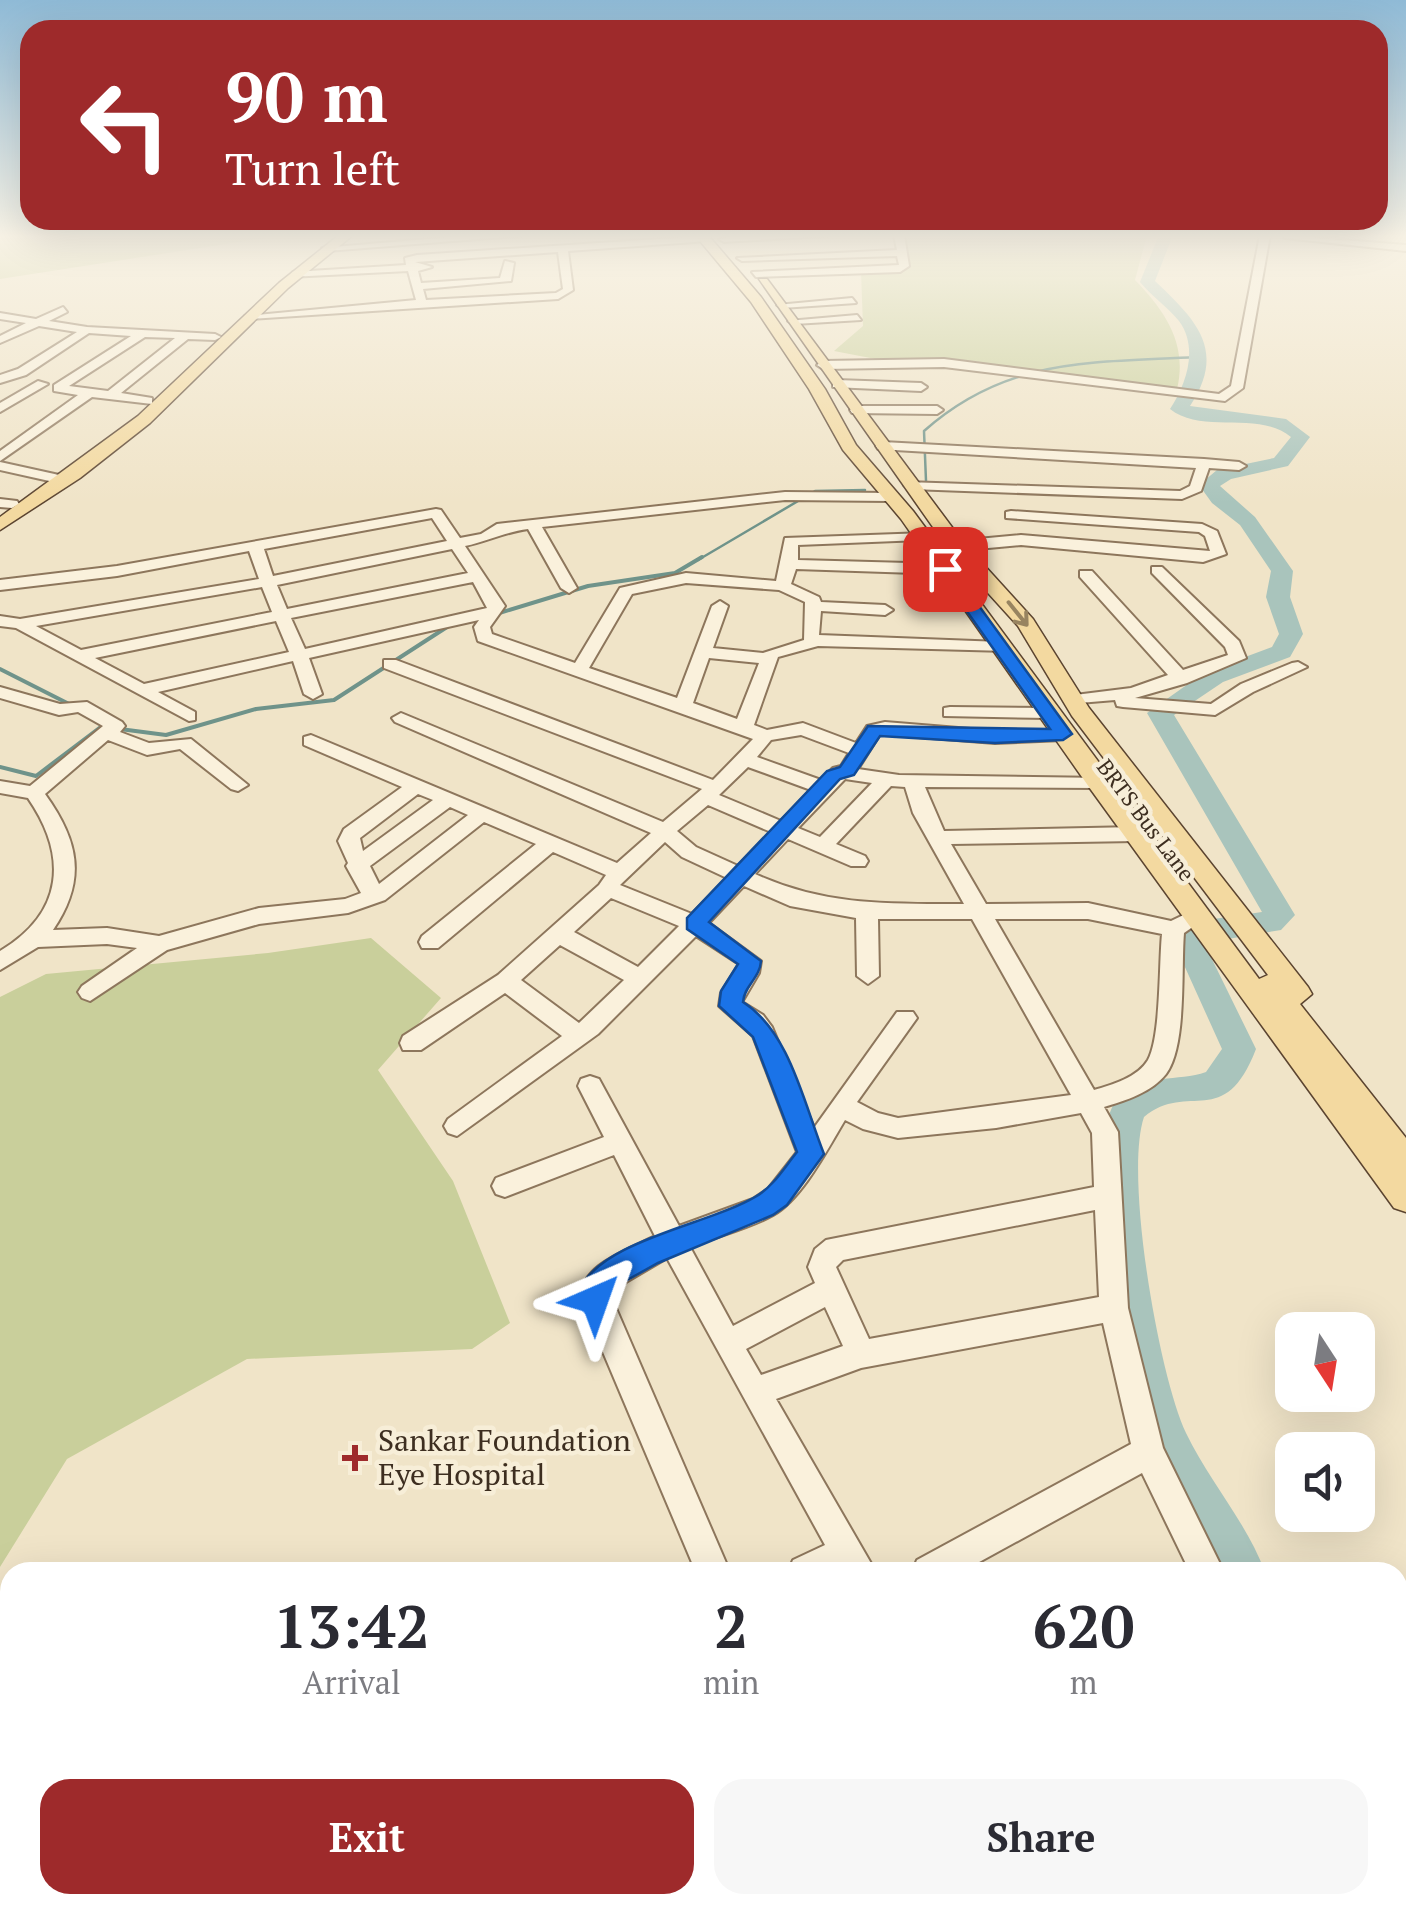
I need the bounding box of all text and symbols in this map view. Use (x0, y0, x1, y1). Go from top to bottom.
text: 90 m (225, 49, 388, 142)
icon: left (60, 60, 190, 190)
text: Turn left (225, 138, 400, 198)
pin (903, 527, 988, 612)
icon: arrive (918, 542, 973, 597)
one-way arrow (1007, 600, 1029, 626)
street label: BRTS Bus Lane (1091, 753, 1202, 887)
position arrow (543, 1248, 647, 1352)
north arrow (1275, 1312, 1375, 1412)
map controls (1275, 1312, 1375, 1532)
place label: Sankar Foundation Eye Hospital (378, 1420, 631, 1494)
button: sound (1275, 1432, 1375, 1532)
marker: Sankar Foundation Eye Hospital (342, 1445, 368, 1471)
text: 13:42 (273, 1586, 430, 1665)
text: 2 (714, 1586, 748, 1665)
text: 620 (1033, 1586, 1135, 1665)
text: Arrival (303, 1661, 401, 1703)
text: min (703, 1661, 759, 1703)
text: m (1070, 1661, 1097, 1703)
button: Exit (40, 1779, 694, 1894)
button: Share (714, 1779, 1368, 1894)

